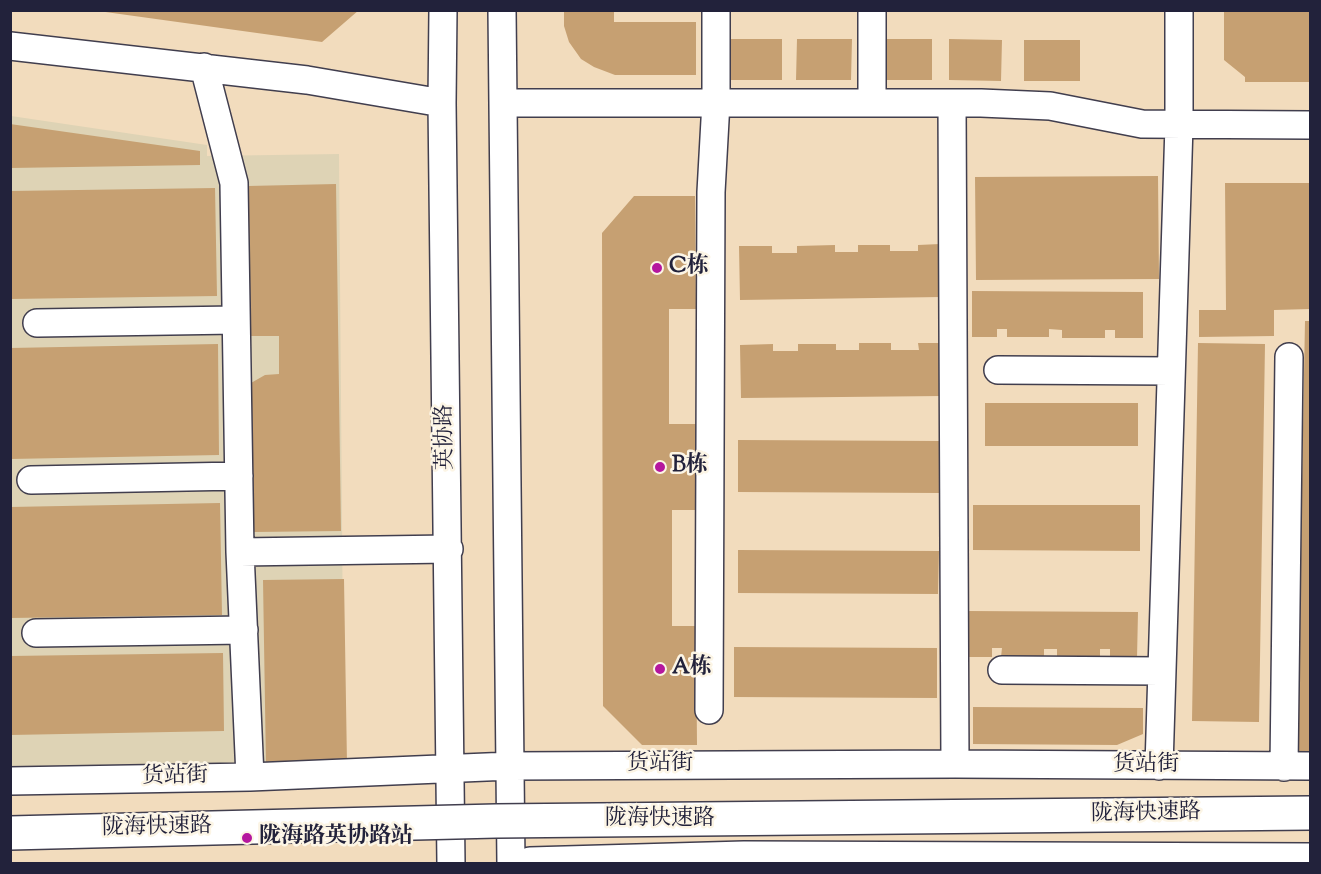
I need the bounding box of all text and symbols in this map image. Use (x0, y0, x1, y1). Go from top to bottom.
place label: C栋 (669, 255, 709, 281)
marker: C栋 (650, 261, 664, 275)
street label: 英协路 (433, 404, 461, 470)
place label: B栋 (672, 454, 708, 480)
marker: B栋 (653, 460, 667, 474)
place label: A栋 (672, 656, 712, 682)
marker: A栋 (653, 662, 667, 676)
street label: 货站街 (627, 752, 693, 778)
street label: 货站街 (1113, 753, 1179, 779)
street label: 货站街 (142, 764, 208, 792)
street label: 陇海快速路 (1091, 801, 1201, 829)
street label: 陇海快速路 (605, 807, 715, 833)
street label: 陇海快速路 (102, 815, 212, 843)
place label: 陇海路英协路站 (259, 825, 413, 851)
marker: 陇海路英协路站 (240, 831, 254, 845)

